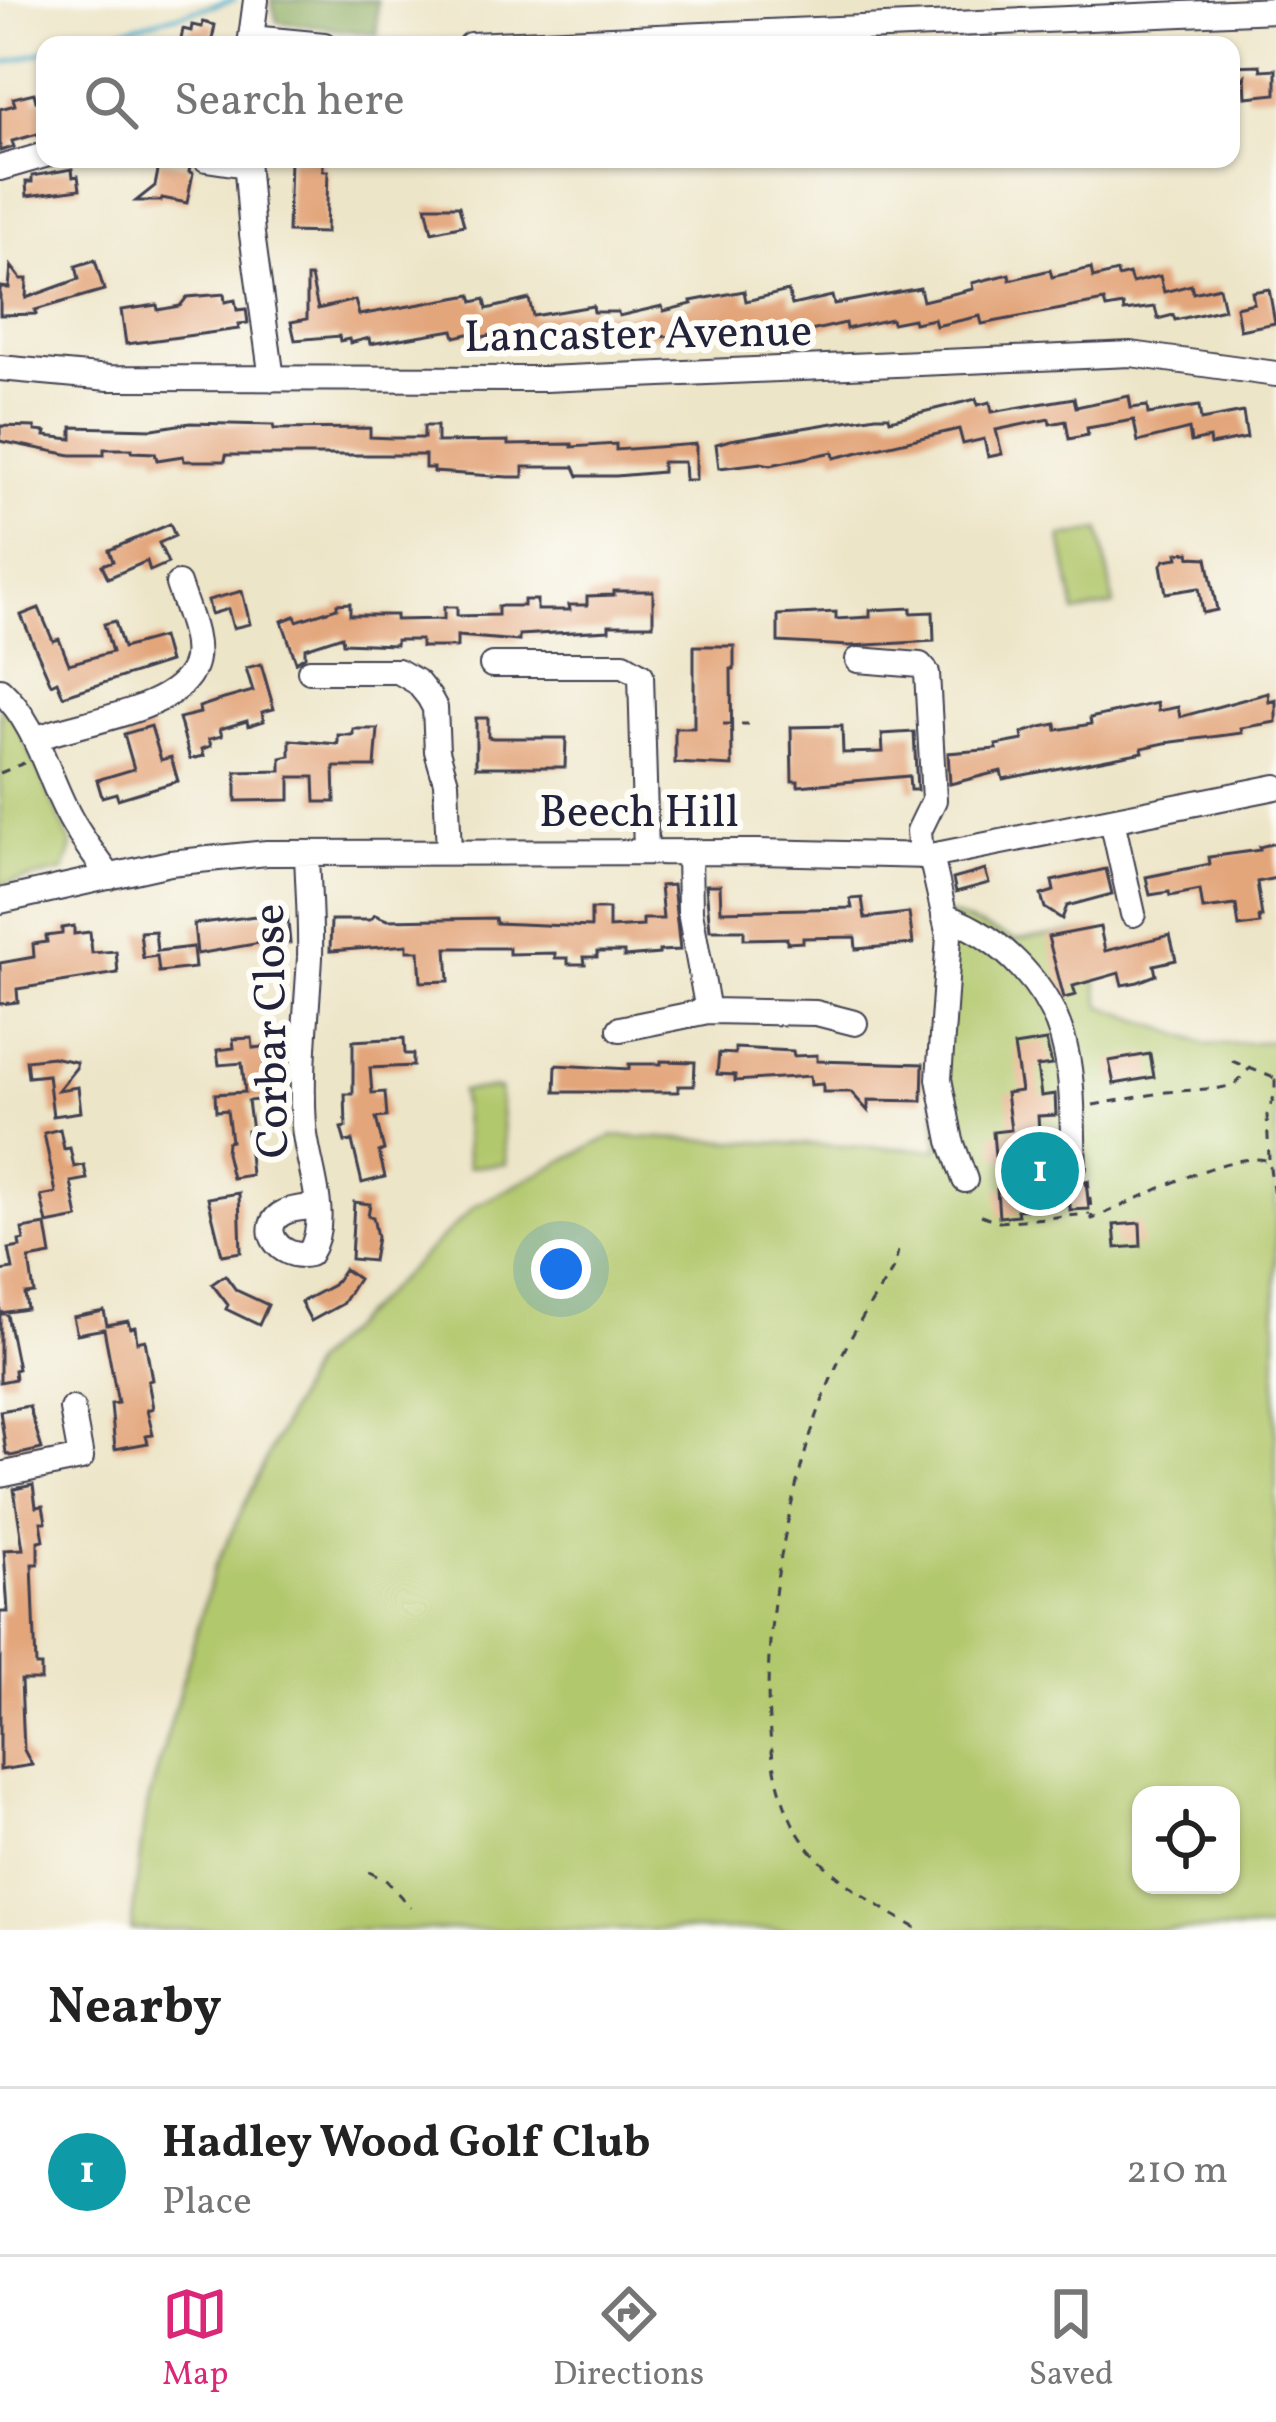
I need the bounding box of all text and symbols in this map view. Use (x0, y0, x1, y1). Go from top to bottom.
search box (36, 36, 1240, 168)
icon: search (78, 69, 144, 135)
text: Search here (174, 71, 405, 134)
street label: Lancaster Avenue (464, 302, 813, 371)
street label: Beech Hill (539, 783, 739, 846)
street label: Corbar Close (240, 903, 307, 1159)
pin: 1 (1001, 1126, 1079, 1216)
your location (531, 1239, 591, 1299)
map controls (1132, 1786, 1240, 1894)
button: locate (1132, 1786, 1240, 1894)
text: Nearby (48, 1973, 222, 2044)
text: Hadley Wood Golf Club (162, 2113, 651, 2176)
text: 1 (79, 2145, 95, 2199)
text: 210 m (1126, 2145, 1228, 2199)
text: Place (162, 2176, 252, 2230)
tab: Map (162, 2281, 228, 2399)
tab: Directions (553, 2281, 704, 2399)
tab: Saved (1029, 2281, 1114, 2399)

